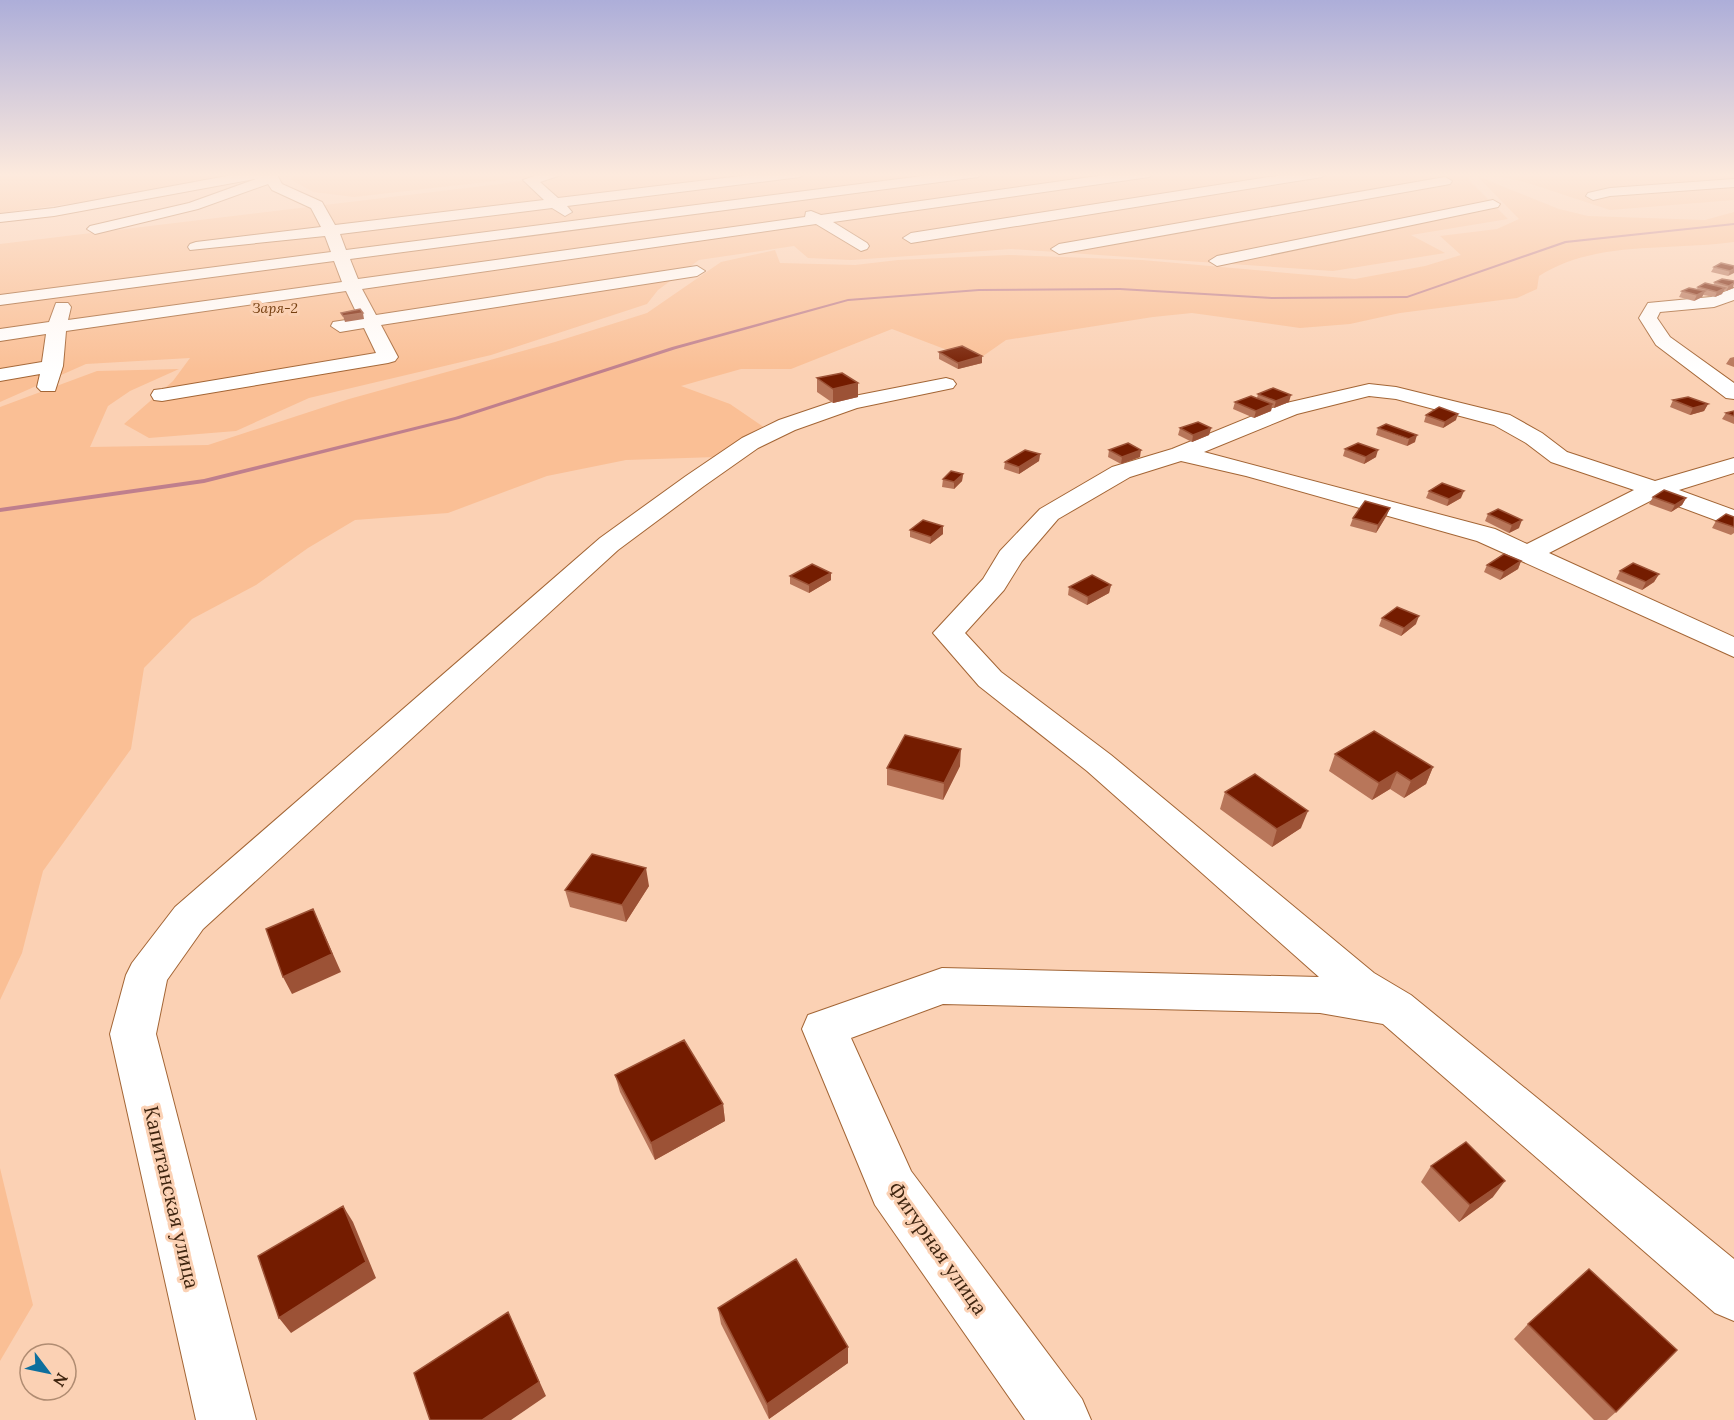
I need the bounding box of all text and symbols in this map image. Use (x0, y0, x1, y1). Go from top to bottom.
park label: Заря-2 (252, 299, 298, 317)
street label: Капитанская улица (139, 1103, 205, 1291)
street label: Фигурная улица (883, 1177, 993, 1319)
north arrow (18, 1342, 78, 1402)
text: N (49, 1369, 72, 1390)

